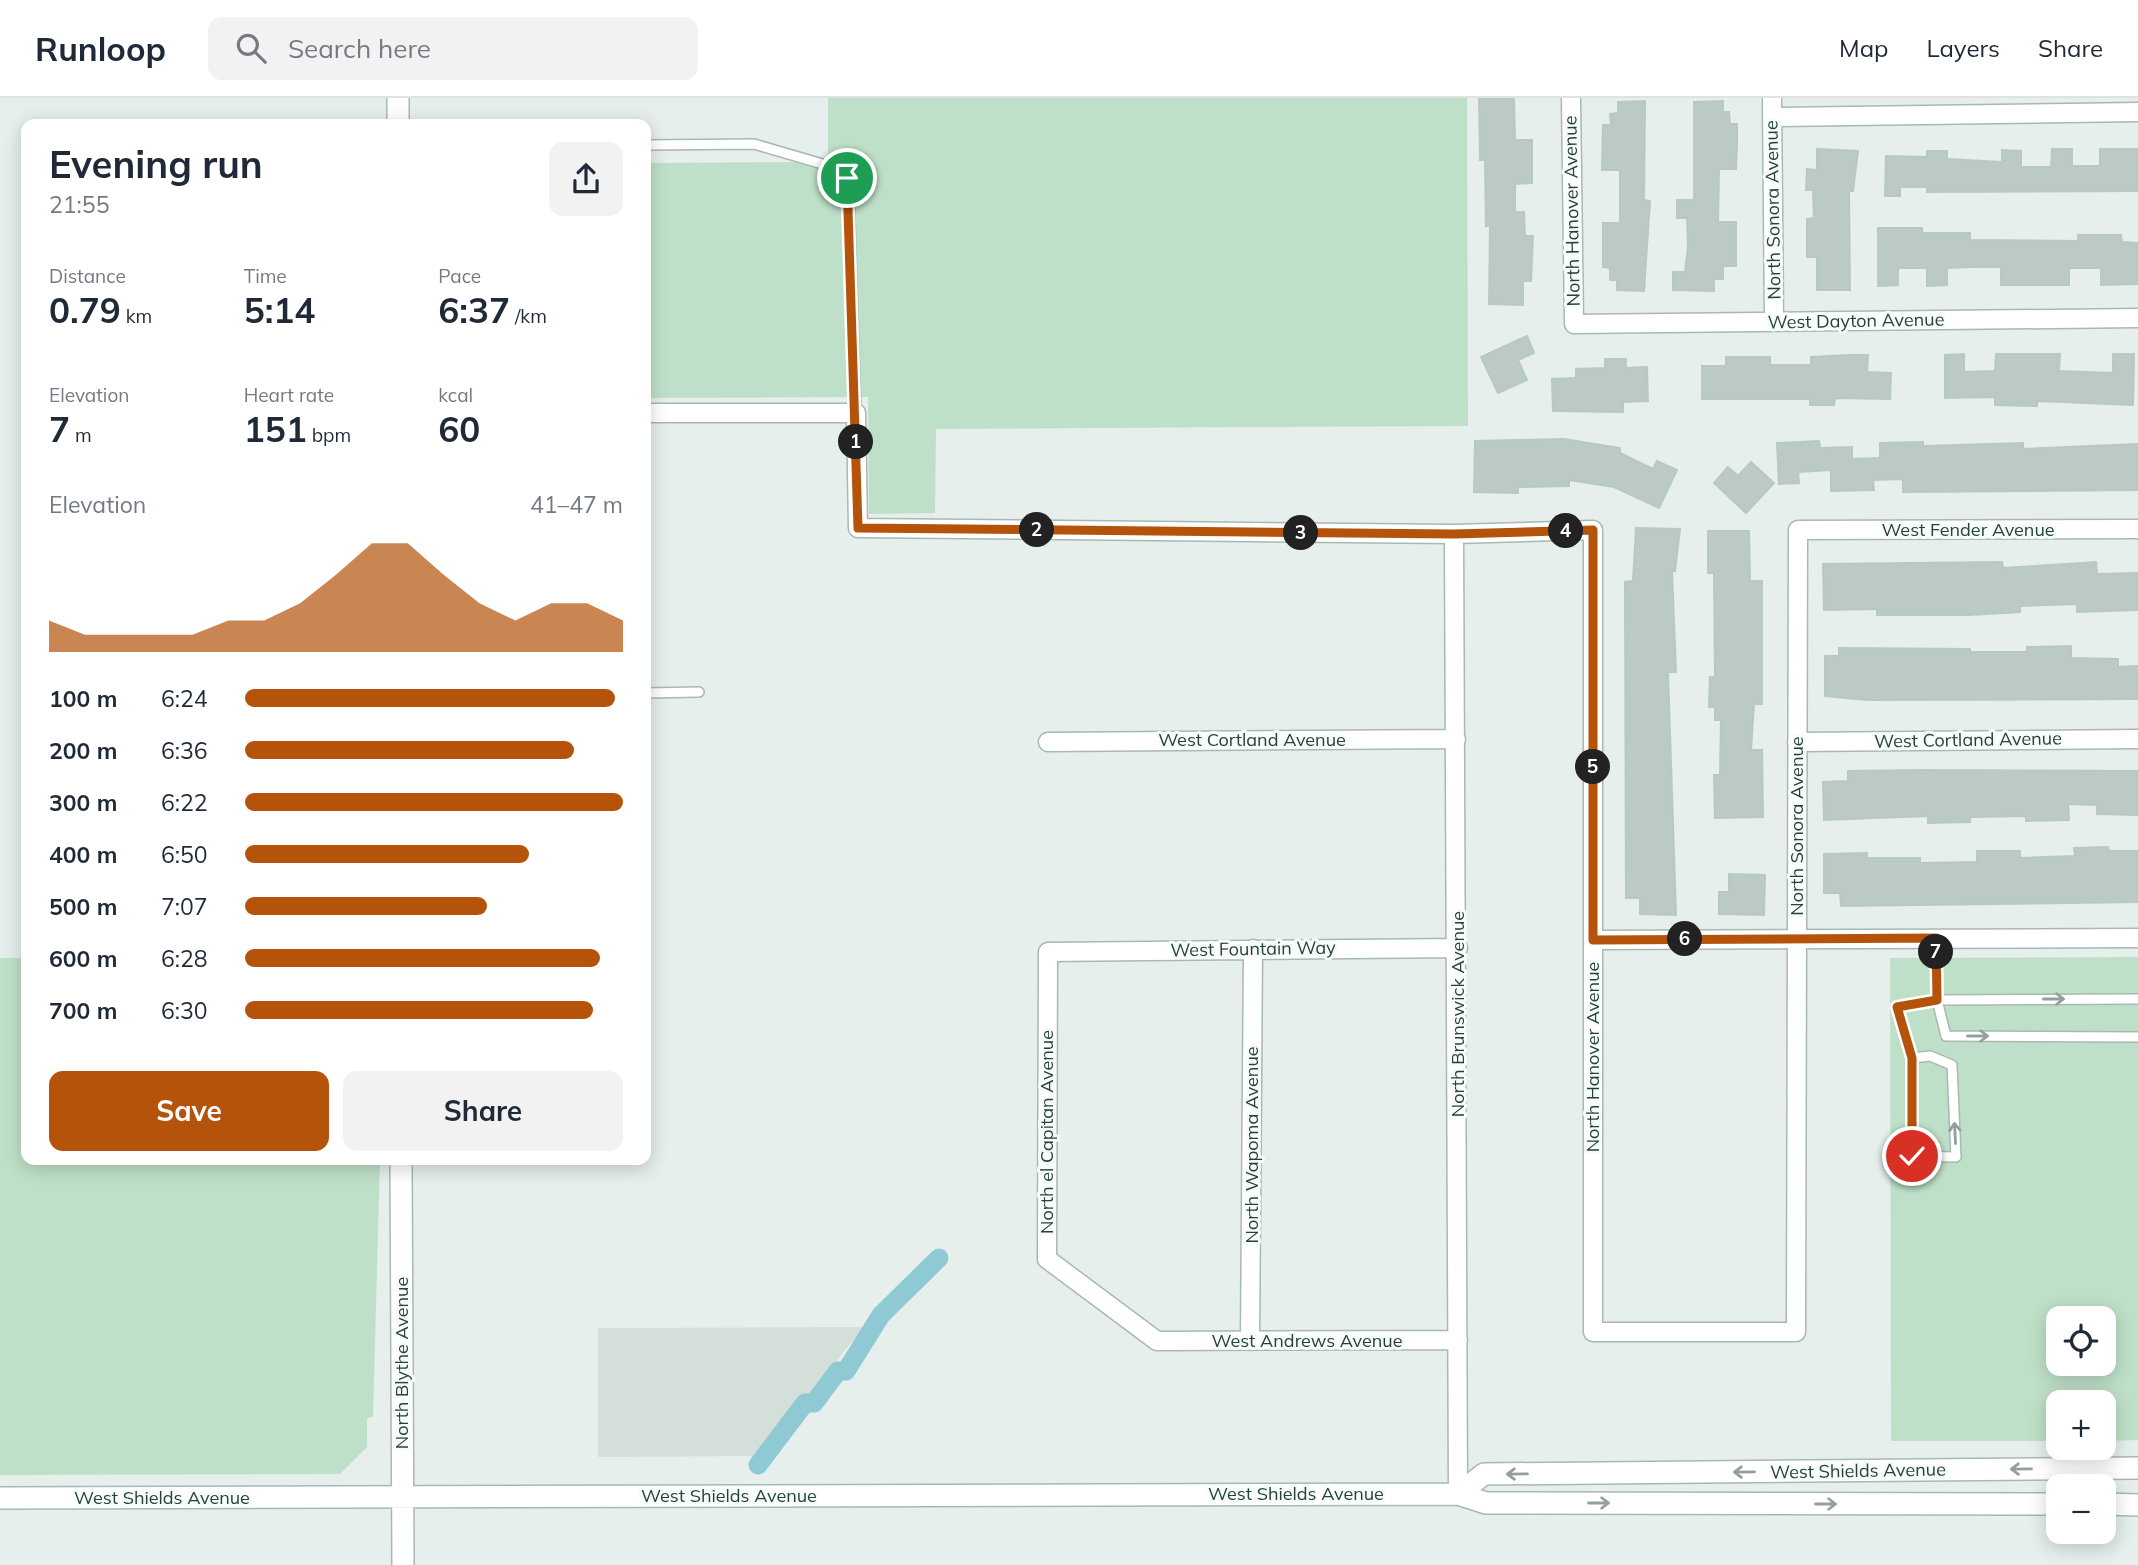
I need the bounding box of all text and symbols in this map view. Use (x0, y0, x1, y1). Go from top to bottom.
search box (208, 17, 698, 80)
text: Runloop (35, 28, 166, 69)
icon: search (232, 29, 270, 67)
text: Search here (288, 32, 431, 65)
text: Map (1839, 33, 1888, 63)
text: Layers (1926, 33, 2000, 63)
text: Share (2038, 33, 2103, 63)
street label: North Hanover Avenue (1558, 115, 1585, 307)
street label: North Sonora Avenue (1759, 120, 1786, 300)
text: Evening run (49, 140, 263, 188)
button: share (549, 142, 623, 216)
pin (817, 148, 877, 208)
icon: arrive (828, 159, 866, 197)
text: 21:55 (49, 190, 109, 219)
text: Distance (49, 264, 126, 288)
text: Time (244, 264, 287, 288)
text: Pace (438, 264, 481, 288)
text: 0.79 (49, 288, 121, 332)
text: 5:14 (244, 288, 315, 332)
text: 6:37 (438, 288, 510, 332)
text: km (121, 304, 152, 328)
text: /km (510, 304, 547, 328)
street label: West Dayton Avenue (1767, 307, 1945, 334)
text: Elevation (49, 383, 129, 407)
text: Heart rate (244, 383, 334, 407)
text: kcal (438, 383, 473, 407)
text: 7 (49, 407, 70, 451)
text: 151 (244, 407, 307, 451)
text: 60 (438, 407, 480, 451)
text: m (70, 423, 92, 447)
text: bpm (307, 423, 351, 447)
pin: 1 (838, 424, 874, 460)
text: 1 (850, 429, 861, 453)
text: Elevation (49, 490, 146, 519)
text: 41–47 m (530, 490, 623, 519)
pin: 2 (1020, 512, 1054, 548)
pin: 4 (1548, 514, 1584, 548)
pin: 3 (1284, 516, 1318, 550)
text: 2 (1031, 517, 1042, 541)
text: 4 (1560, 518, 1571, 542)
street label: West Fender Avenue (1881, 518, 2055, 541)
text: 3 (1295, 520, 1306, 544)
text: 100 m (49, 684, 117, 713)
text: 6:24 (161, 684, 208, 713)
street label: West Cortland Avenue (1874, 726, 2062, 753)
street label: West Cortland Avenue (1158, 728, 1346, 751)
text: 200 m (49, 736, 117, 765)
text: 6:36 (161, 736, 208, 765)
street label: North Sonora Avenue (1785, 736, 1808, 916)
pin: 5 (1576, 750, 1610, 784)
text: 5 (1587, 754, 1598, 778)
text: 300 m (49, 788, 117, 817)
text: 6:22 (161, 788, 208, 817)
text: 400 m (49, 840, 117, 869)
text: 6:50 (161, 840, 208, 869)
text: 500 m (49, 892, 117, 921)
text: 7:07 (161, 892, 208, 921)
street label: North Brunswick Avenue (1446, 911, 1469, 1117)
pin: 6 (1668, 922, 1702, 956)
text: 6 (1679, 926, 1690, 950)
pin: 7 (1918, 934, 1954, 970)
street label: West Fountain Way (1170, 936, 1336, 961)
text: 7 (1930, 939, 1941, 963)
text: 600 m (49, 944, 117, 973)
text: 6:28 (161, 944, 208, 973)
street label: North Hanover Avenue (1581, 962, 1604, 1152)
one-way arrow (2042, 993, 2065, 1006)
text: 700 m (49, 996, 117, 1025)
text: 6:30 (161, 996, 208, 1025)
one-way arrow (1966, 1029, 1989, 1043)
street label: North el Capitan Avenue (1035, 1030, 1058, 1234)
street label: North Wapoma Avenue (1240, 1046, 1263, 1244)
button: Save (49, 1071, 329, 1151)
button: Share (343, 1071, 623, 1151)
one-way arrow (1948, 1122, 1961, 1145)
pin (1882, 1126, 1942, 1186)
icon: check (1893, 1137, 1931, 1175)
street label: North Blythe Avenue (390, 1277, 413, 1449)
map controls (2046, 1306, 2116, 1544)
button: locate (2046, 1306, 2116, 1376)
street label: West Andrews Avenue (1211, 1329, 1403, 1352)
button: + (2046, 1390, 2116, 1460)
street label: West Shields Avenue (1770, 1457, 1946, 1484)
one-way arrow (2010, 1462, 2033, 1476)
one-way arrow (1733, 1465, 1756, 1479)
one-way arrow (1506, 1467, 1529, 1481)
button: − (2046, 1474, 2116, 1544)
street label: West Shields Avenue (1208, 1482, 1384, 1505)
street label: West Shields Avenue (641, 1484, 817, 1507)
street label: West Shields Avenue (74, 1486, 250, 1509)
one-way arrow (1587, 1496, 1610, 1510)
one-way arrow (1815, 1497, 1838, 1510)

